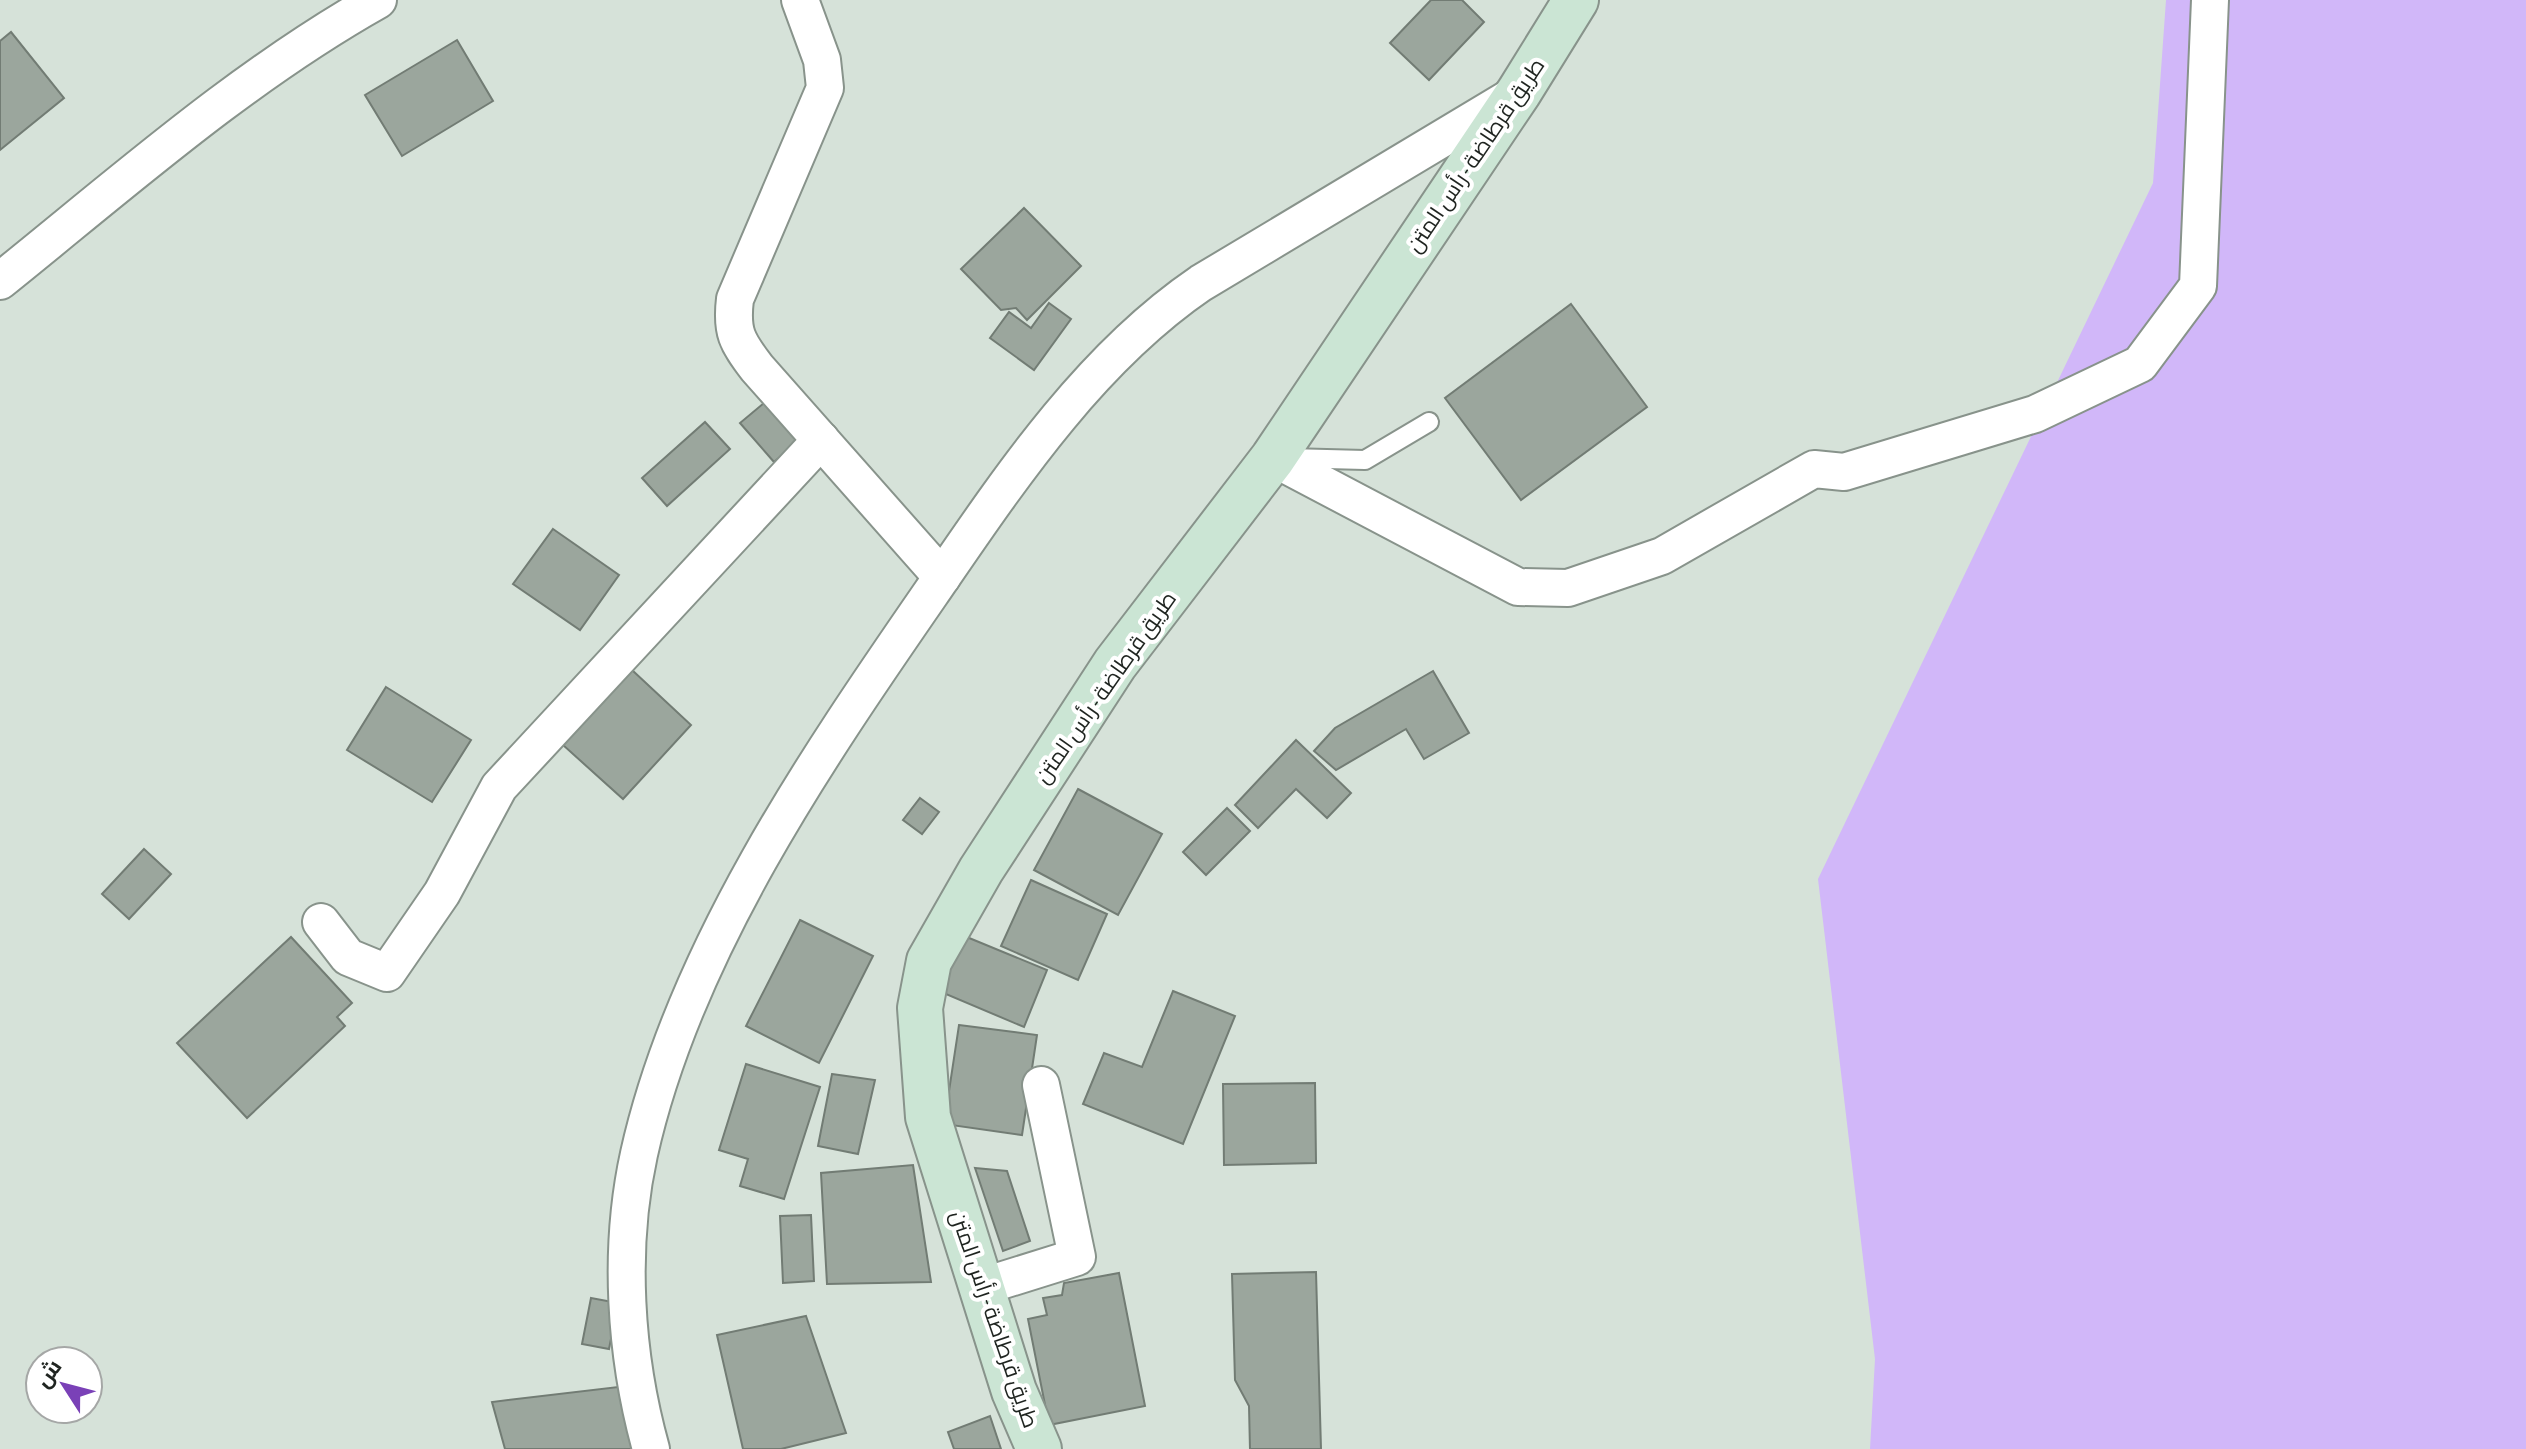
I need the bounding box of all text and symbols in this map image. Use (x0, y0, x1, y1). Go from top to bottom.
street label: طريق قرطاضة - رأس المتن (1400, 53, 1550, 258)
street label: طريق قرطاضة - رأس المتن (1029, 586, 1182, 789)
street label: طريق قرطاضة - رأس المتن (945, 1207, 1044, 1432)
north arrow (24, 1345, 104, 1425)
text: ش (29, 1354, 67, 1393)

